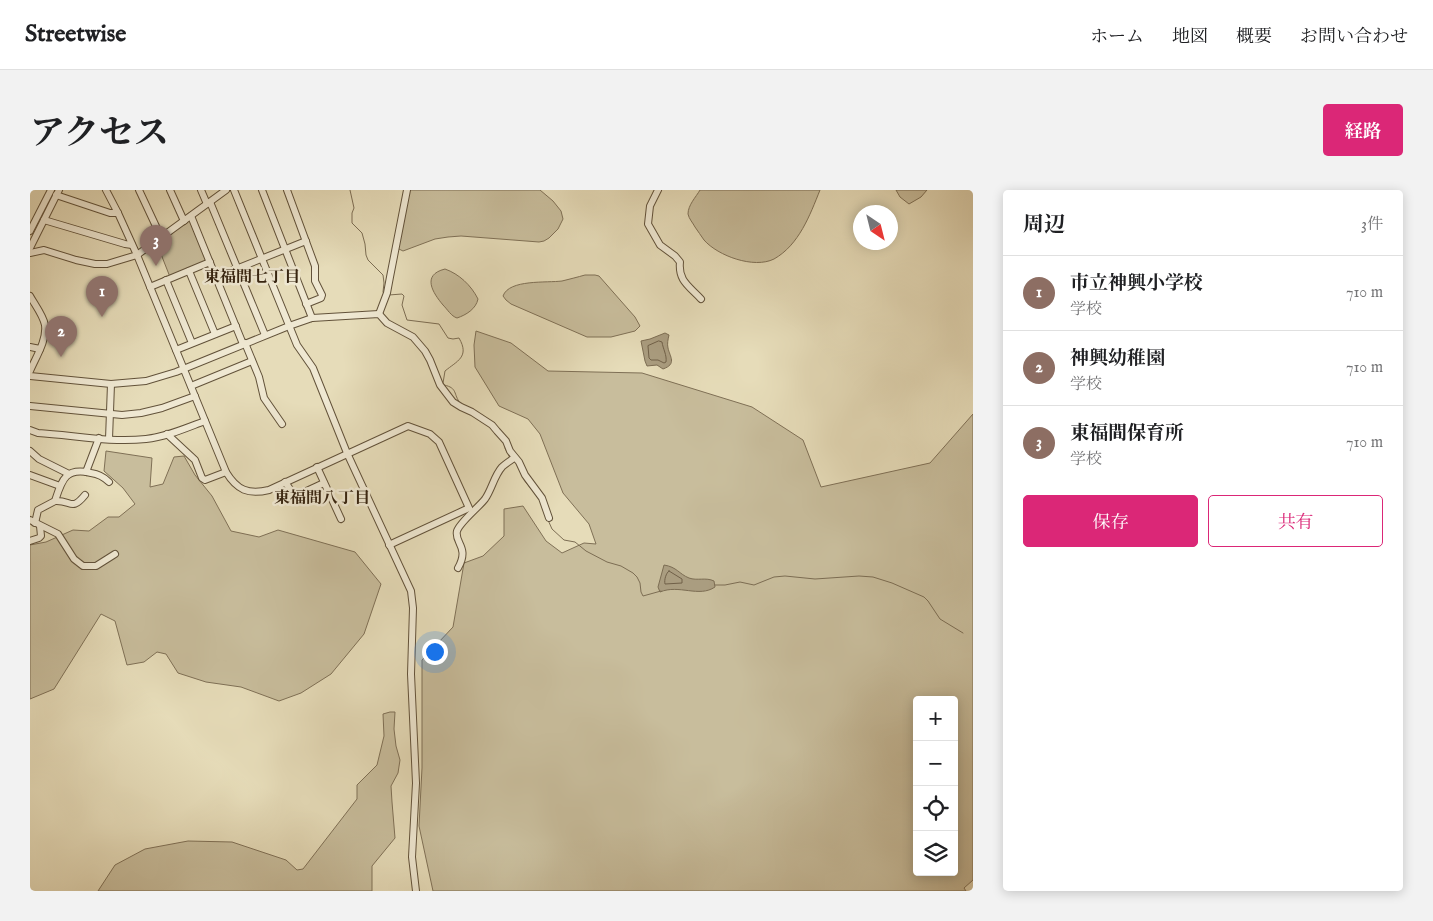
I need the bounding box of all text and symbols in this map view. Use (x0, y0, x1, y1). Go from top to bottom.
text: Streetwise (25, 19, 126, 50)
text: ホーム (1090, 26, 1144, 49)
text: 地図 (1172, 26, 1208, 49)
text: 概要 (1236, 26, 1272, 49)
text: お問い合わせ (1300, 26, 1408, 49)
button: 経路 (1323, 104, 1403, 156)
text: アクセス (30, 112, 169, 157)
north arrow (853, 205, 898, 250)
text: 周辺 (1023, 212, 1065, 239)
text: 3件 (1361, 215, 1383, 235)
pin: 3 (140, 225, 172, 266)
district label: 東福間七丁目 (204, 268, 300, 288)
text: 市立神興小学校 (1070, 272, 1203, 296)
pin: 1 (86, 276, 118, 317)
text: 1 (1036, 283, 1042, 303)
text: 710 m (1346, 283, 1383, 303)
text: 学校 (1070, 300, 1102, 320)
pin: 2 (45, 316, 77, 357)
text: 神興幼稚園 (1070, 347, 1165, 371)
text: 2 (1035, 358, 1043, 378)
text: 710 m (1346, 358, 1383, 378)
text: 学校 (1070, 375, 1102, 395)
text: 東福間保育所 (1070, 422, 1184, 446)
text: 3 (1036, 433, 1042, 453)
text: 710 m (1346, 433, 1383, 453)
text: 学校 (1070, 450, 1102, 470)
district label: 東福間八丁目 (274, 489, 370, 509)
button: 保存 (1023, 495, 1198, 547)
button: 共有 (1208, 495, 1383, 547)
your location (422, 639, 448, 665)
map controls (913, 696, 958, 876)
button: + (913, 696, 958, 741)
button: − (913, 741, 958, 786)
button: locate (913, 786, 958, 831)
button: layers (913, 831, 958, 876)

